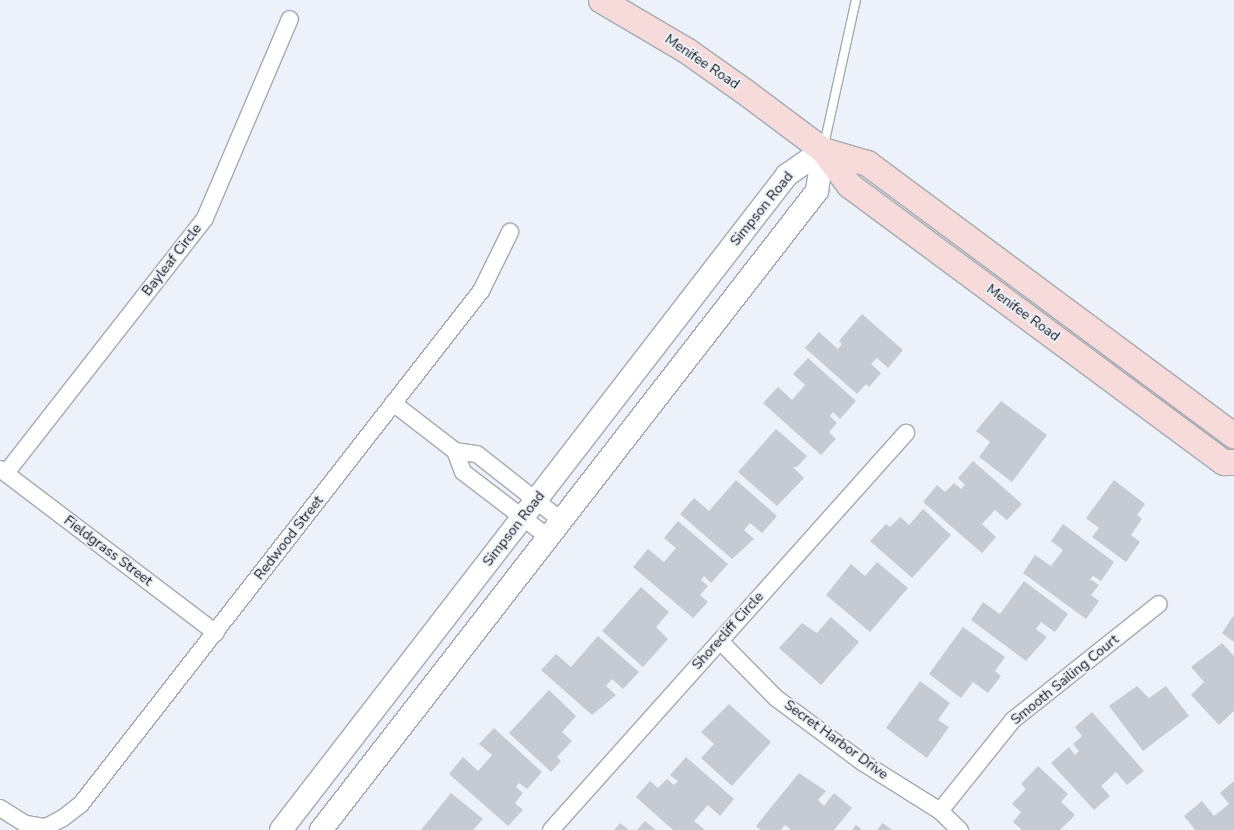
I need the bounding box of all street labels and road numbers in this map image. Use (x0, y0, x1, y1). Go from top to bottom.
street label: Menifee Road (662, 31, 742, 93)
street label: Simpson Road (727, 168, 797, 250)
street label: Bayleaf Circle (139, 221, 205, 299)
street label: Menifee Road (983, 281, 1063, 345)
street label: Simpson Road (479, 488, 549, 570)
street label: Redwood Street (251, 493, 327, 583)
street label: Fieldgrass Street (60, 512, 156, 590)
street label: Shorecliff Circle (689, 589, 767, 673)
street label: Smooth Sailing Court (1008, 631, 1122, 729)
street label: Secret Harbor Drive (781, 697, 891, 783)

